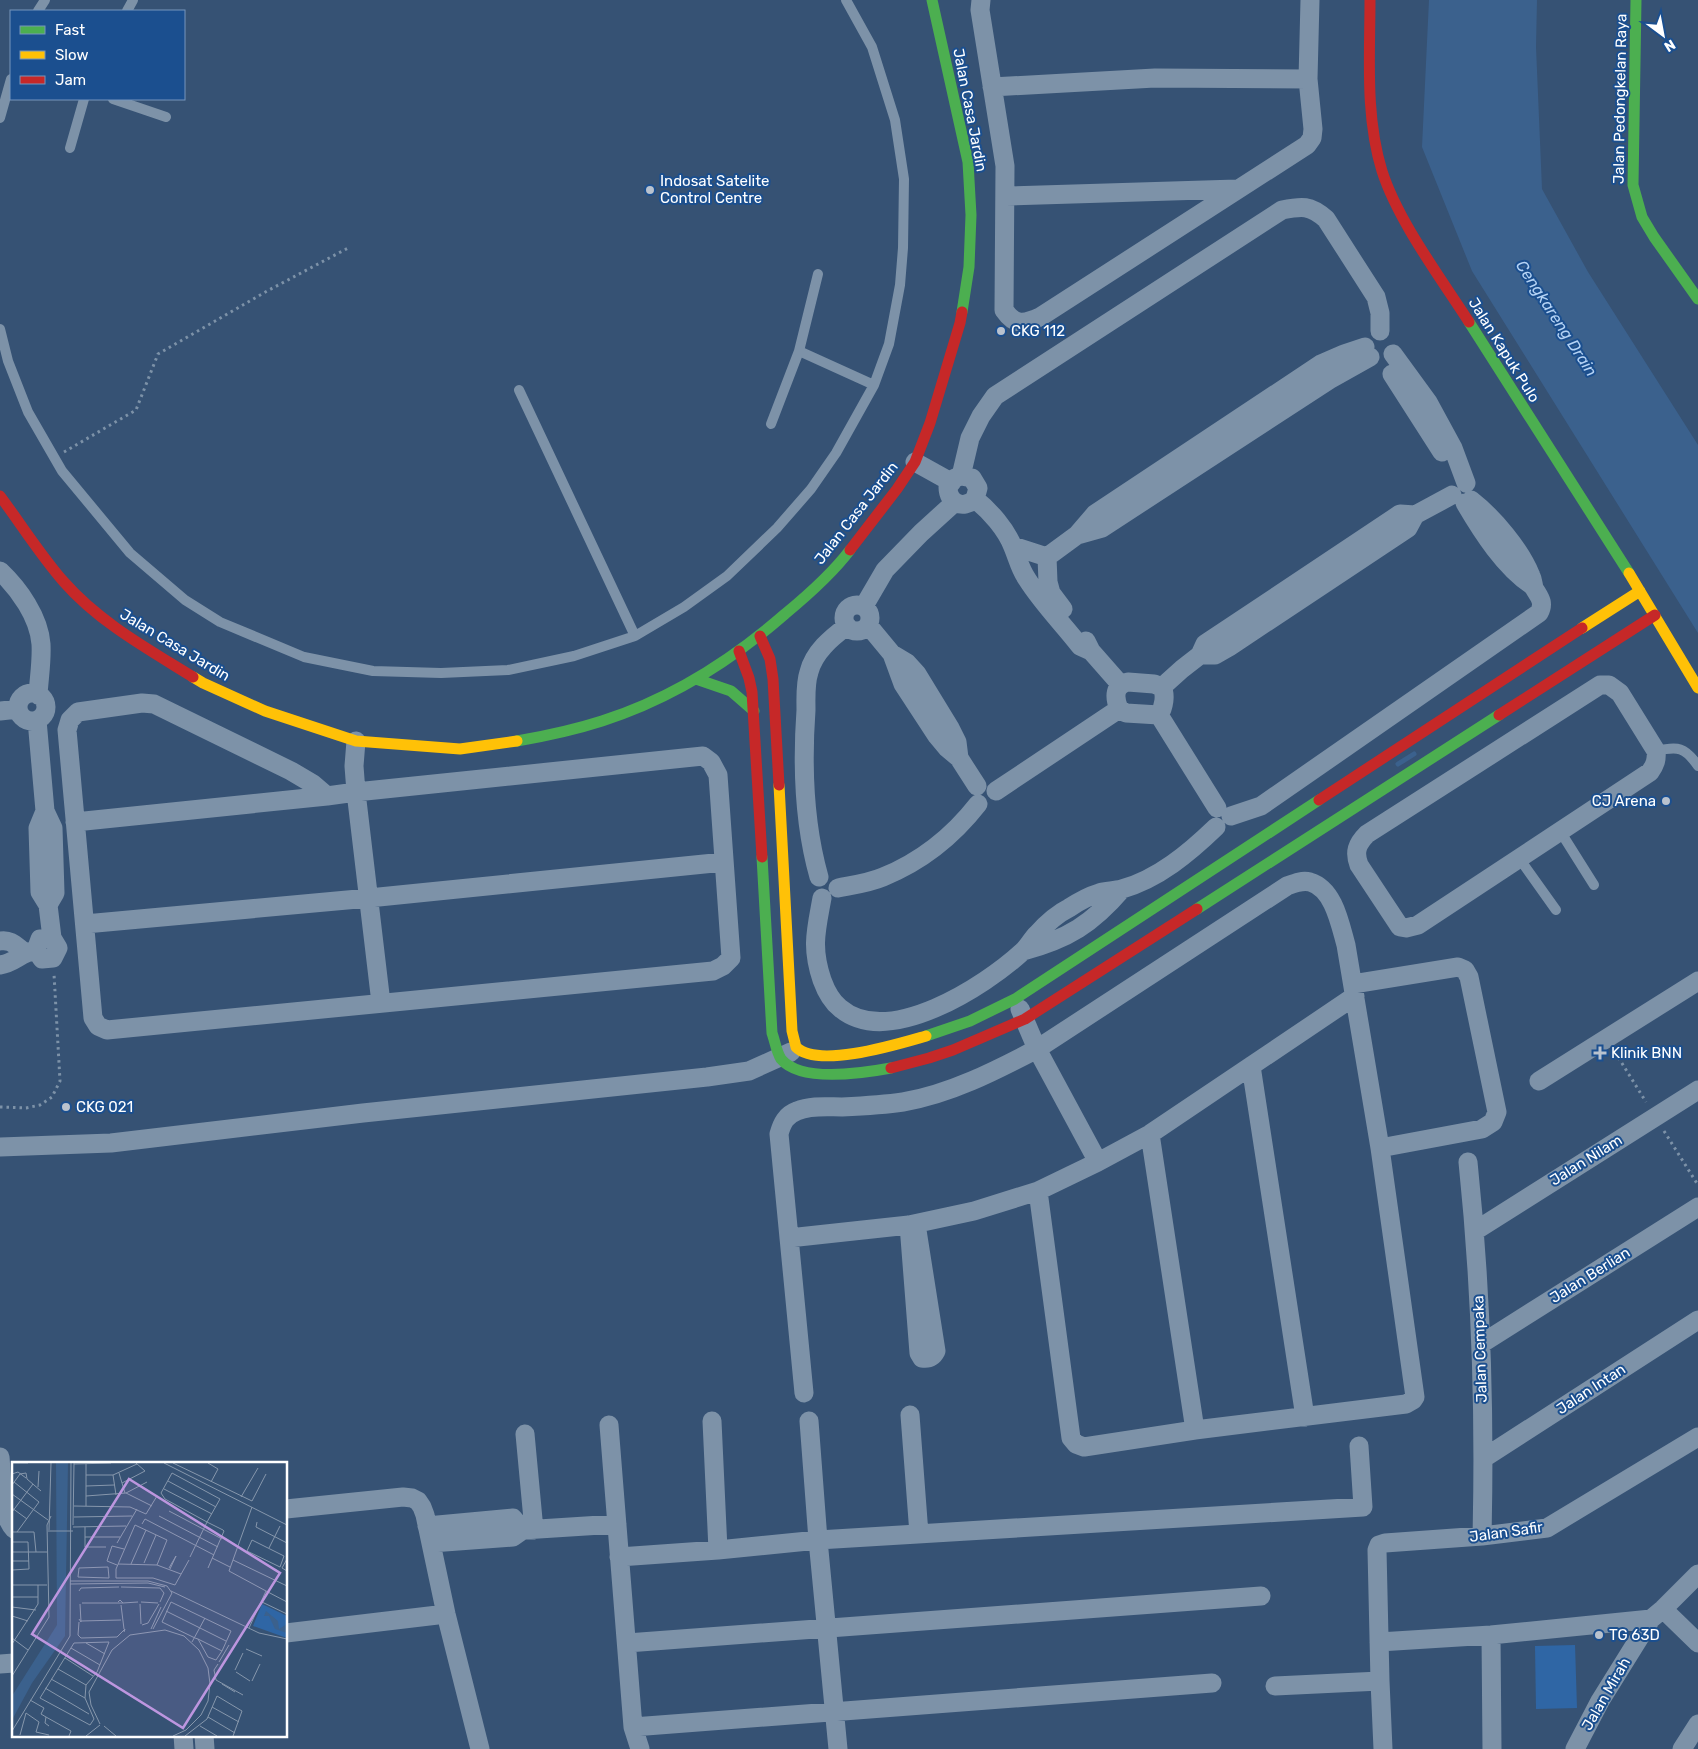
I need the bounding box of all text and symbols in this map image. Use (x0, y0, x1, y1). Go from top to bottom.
legend (10, 10, 185, 100)
north arrow (1638, 10, 1688, 60)
street label: Jalan Pedongkelan Raya (1610, 14, 1630, 184)
text: Fast (55, 21, 85, 39)
text: N (1661, 36, 1678, 55)
text: Slow (55, 46, 88, 64)
street label: Jalan Casa Jardin (949, 47, 991, 173)
text: Jam (55, 71, 86, 89)
place label: Indosat Satelite Control Centre (660, 172, 769, 207)
marker: Indosat Satelite Control Centre (644, 184, 656, 196)
water label: Cengkareng Drain (1512, 257, 1601, 380)
street label: Jalan Kapuk Pulo (1465, 294, 1543, 406)
place label: CKG 112 (1011, 322, 1065, 340)
marker: CKG 112 (995, 325, 1007, 337)
street label: Jalan Casa Jardin (810, 458, 902, 568)
street label: Jalan Casa Jardin (117, 605, 233, 685)
place label: CJ Arena (1592, 792, 1656, 810)
marker: CJ Arena (1660, 795, 1672, 807)
place label: Klinik BNN (1611, 1044, 1682, 1062)
marker: Klinik BNN (1593, 1046, 1607, 1060)
place label: CKG 021 (76, 1098, 133, 1116)
marker: CKG 021 (60, 1101, 72, 1113)
street label: Jalan Nilam (1547, 1131, 1625, 1189)
street label: Jalan Berlian (1547, 1243, 1633, 1307)
street label: Jalan Cempaka (1469, 1295, 1491, 1403)
street label: Jalan Intan (1553, 1360, 1629, 1418)
inset map (12, 1462, 288, 1736)
street label: Jalan Safir (1468, 1518, 1544, 1546)
place label: TG 63D (1609, 1626, 1660, 1644)
marker: TG 63D (1593, 1629, 1605, 1641)
street label: Jalan Mirah (1578, 1654, 1634, 1734)

